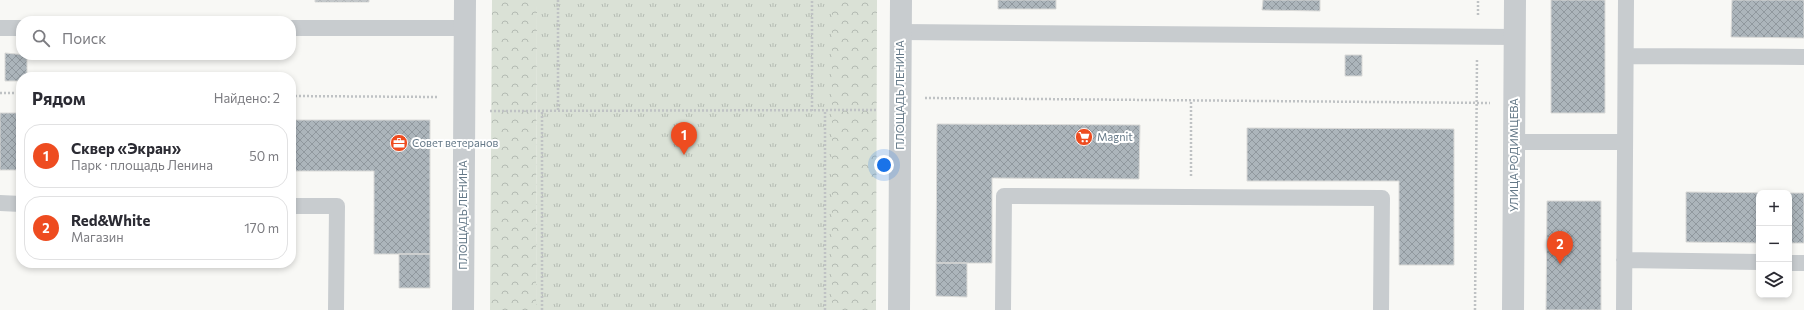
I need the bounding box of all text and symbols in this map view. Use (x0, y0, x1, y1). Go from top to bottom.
search box (16, 16, 296, 60)
icon: search (30, 27, 52, 49)
text: Поиск (62, 29, 106, 47)
street label: ПЛОЩАДЬ ЛЕНИНА (893, 40, 906, 150)
text: Рядом (32, 88, 86, 109)
text: Найдено: 2 (214, 90, 280, 106)
street label: УЛИЦА РОДИМЦЕВА (1507, 98, 1520, 212)
pin: 1 (671, 122, 697, 155)
supermarket icon: Magnit (1074, 127, 1094, 147)
place label: Magnit (1097, 130, 1133, 143)
office icon: Совет ветеранов (389, 133, 409, 153)
place label: Совет ветеранов (412, 136, 499, 149)
text: Сквер «Экран» (71, 139, 181, 157)
text: 1 (43, 148, 49, 164)
text: 50 m (249, 148, 279, 164)
your location (874, 155, 894, 175)
text: Парк · площадь Ленина (71, 157, 213, 173)
street label: ПЛОЩАДЬ ЛЕНИНА (456, 160, 469, 270)
map controls (1756, 190, 1792, 298)
button: + (1756, 190, 1792, 226)
text: Red&White (71, 211, 150, 229)
text: 2 (42, 220, 50, 236)
text: 170 m (244, 220, 279, 236)
button: − (1756, 226, 1792, 262)
text: Магазин (71, 229, 124, 245)
pin: 2 (1547, 231, 1573, 264)
button: layers (1756, 262, 1792, 298)

